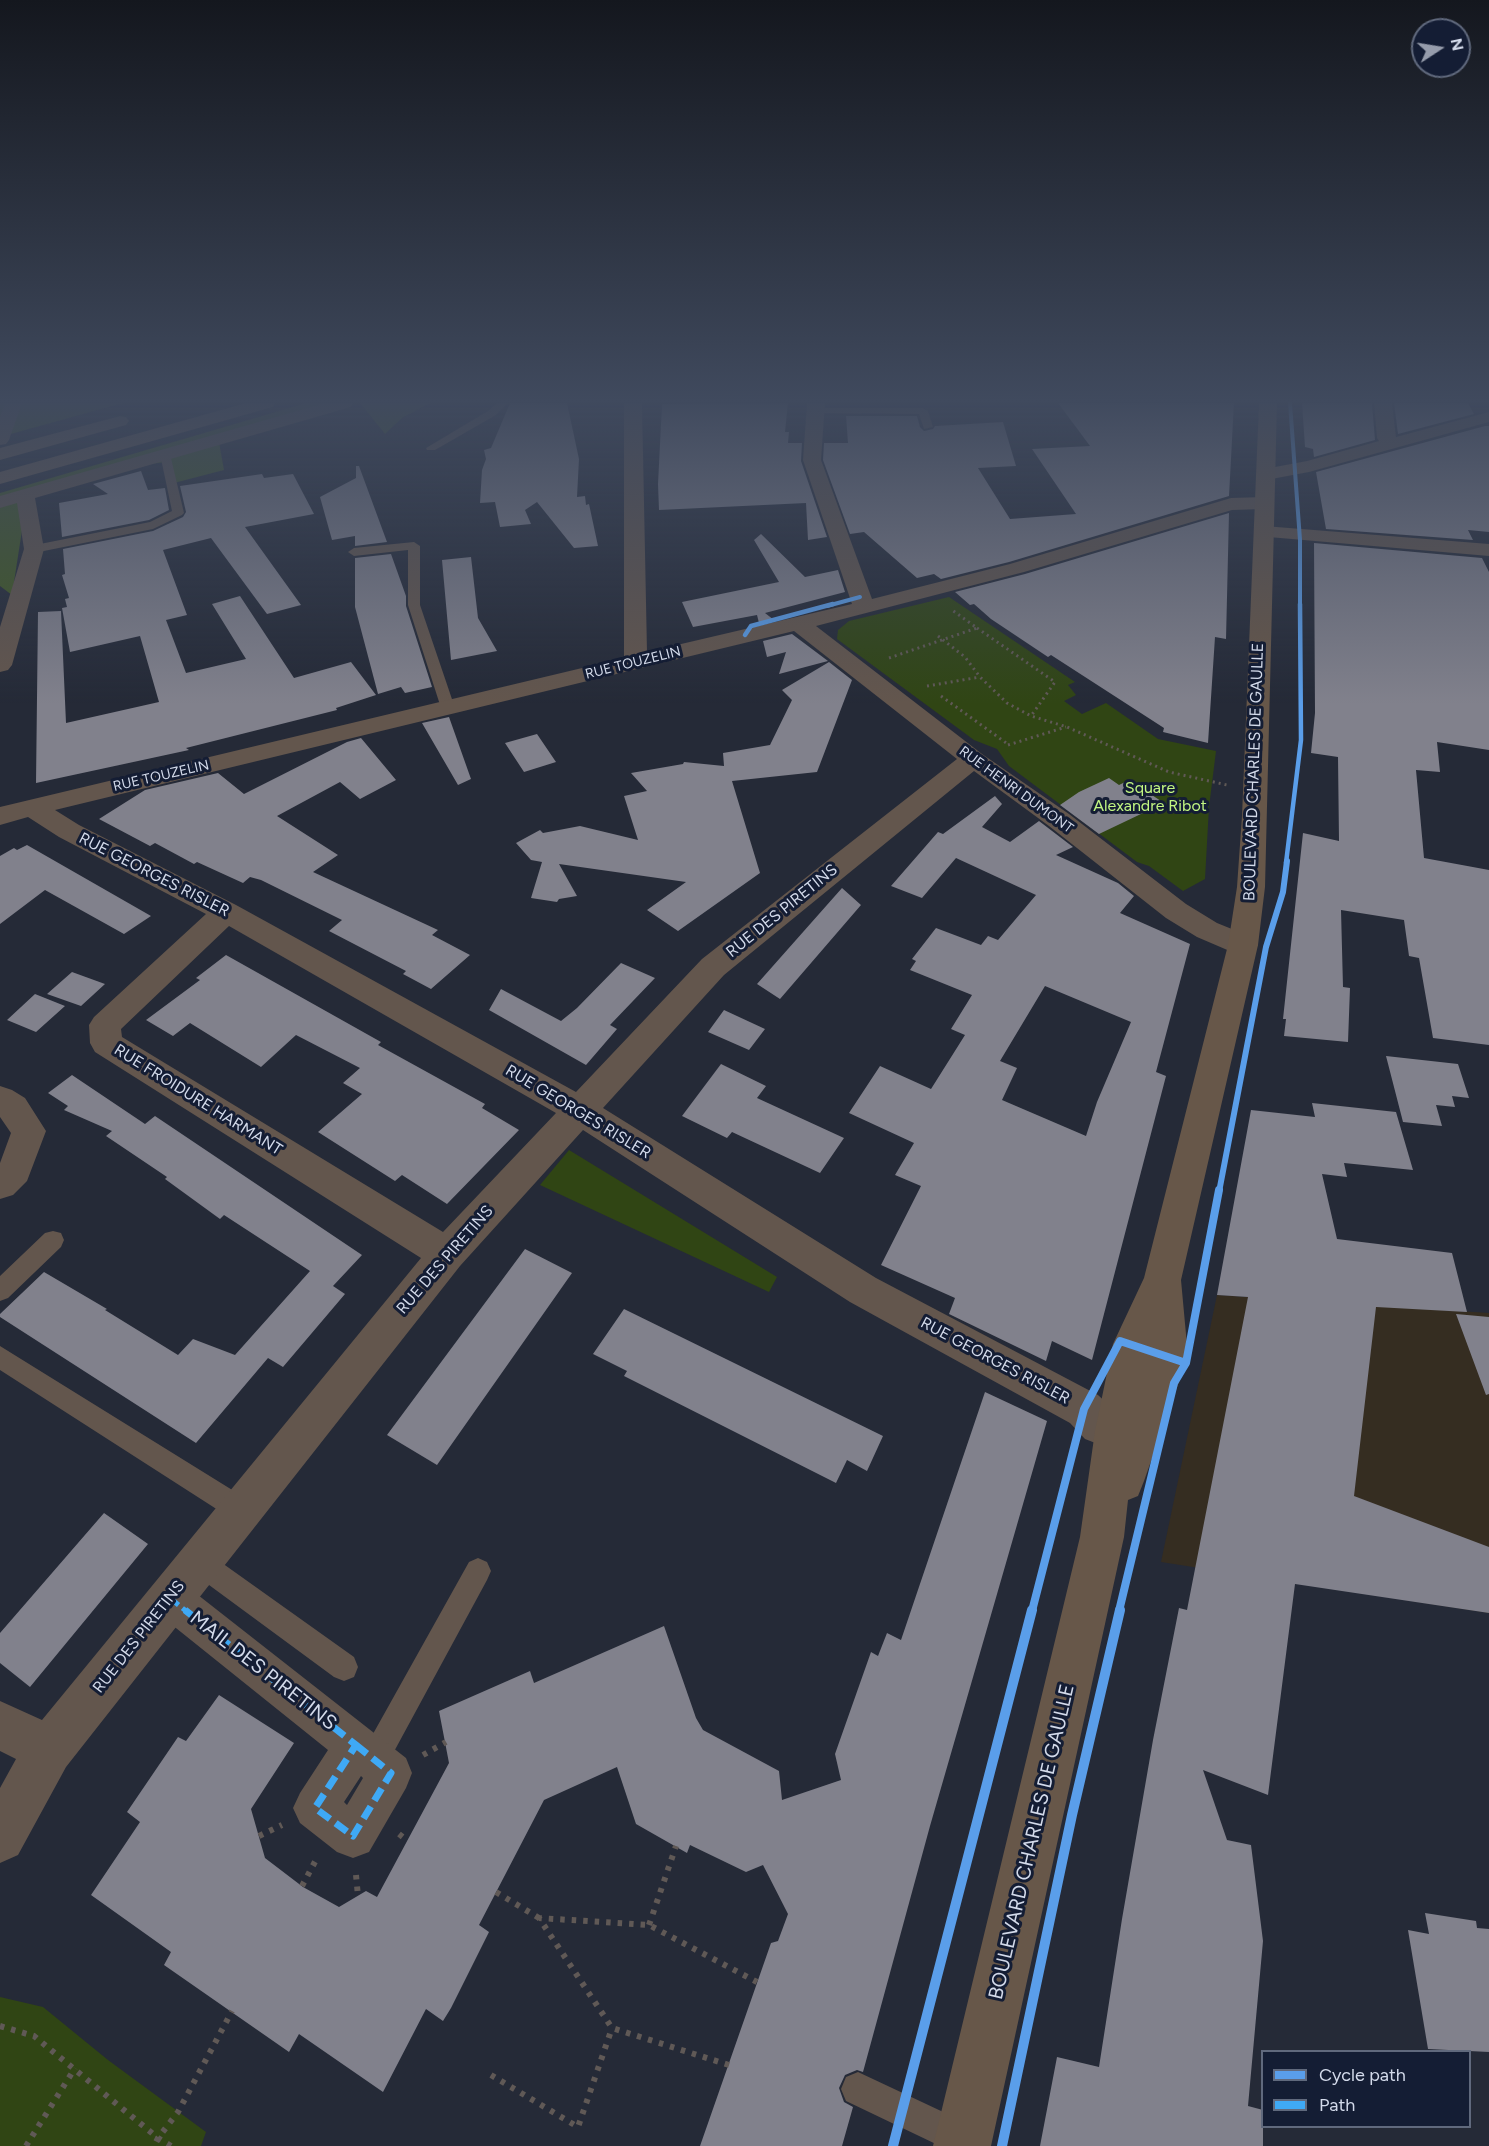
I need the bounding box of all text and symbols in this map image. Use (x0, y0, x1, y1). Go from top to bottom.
north arrow (1411, 18, 1471, 78)
text: N (1447, 37, 1468, 53)
street label: RUE TOUZELIN (583, 643, 683, 683)
street label: BOULEVARD CHARLES DE GAULLE (1240, 643, 1268, 901)
street label: RUE HENRI DUMONT (956, 743, 1076, 837)
street label: RUE TOUZELIN (111, 757, 211, 795)
park label: Square Alexandre Ribot (1093, 778, 1207, 816)
street label: RUE GEORGES RISLER (76, 829, 232, 921)
street label: RUE DES PIRETINS (723, 860, 841, 962)
street label: RUE FROIDURE HARMANT (110, 1040, 286, 1160)
street label: RUE GEORGES RISLER (502, 1061, 654, 1163)
street label: RUE DES PIRETINS (393, 1202, 497, 1318)
street label: RUE GEORGES RISLER (917, 1314, 1073, 1408)
street label: RUE DES PIRETINS (89, 1577, 189, 1697)
street label: MAIL DES PIRETINS (185, 1606, 341, 1736)
street label: BOULEVARD CHARLES DE GAULLE (984, 1682, 1080, 2002)
legend (1261, 2050, 1471, 2128)
text: Cycle path (1319, 2064, 1406, 2086)
text: Path (1319, 2094, 1355, 2116)

